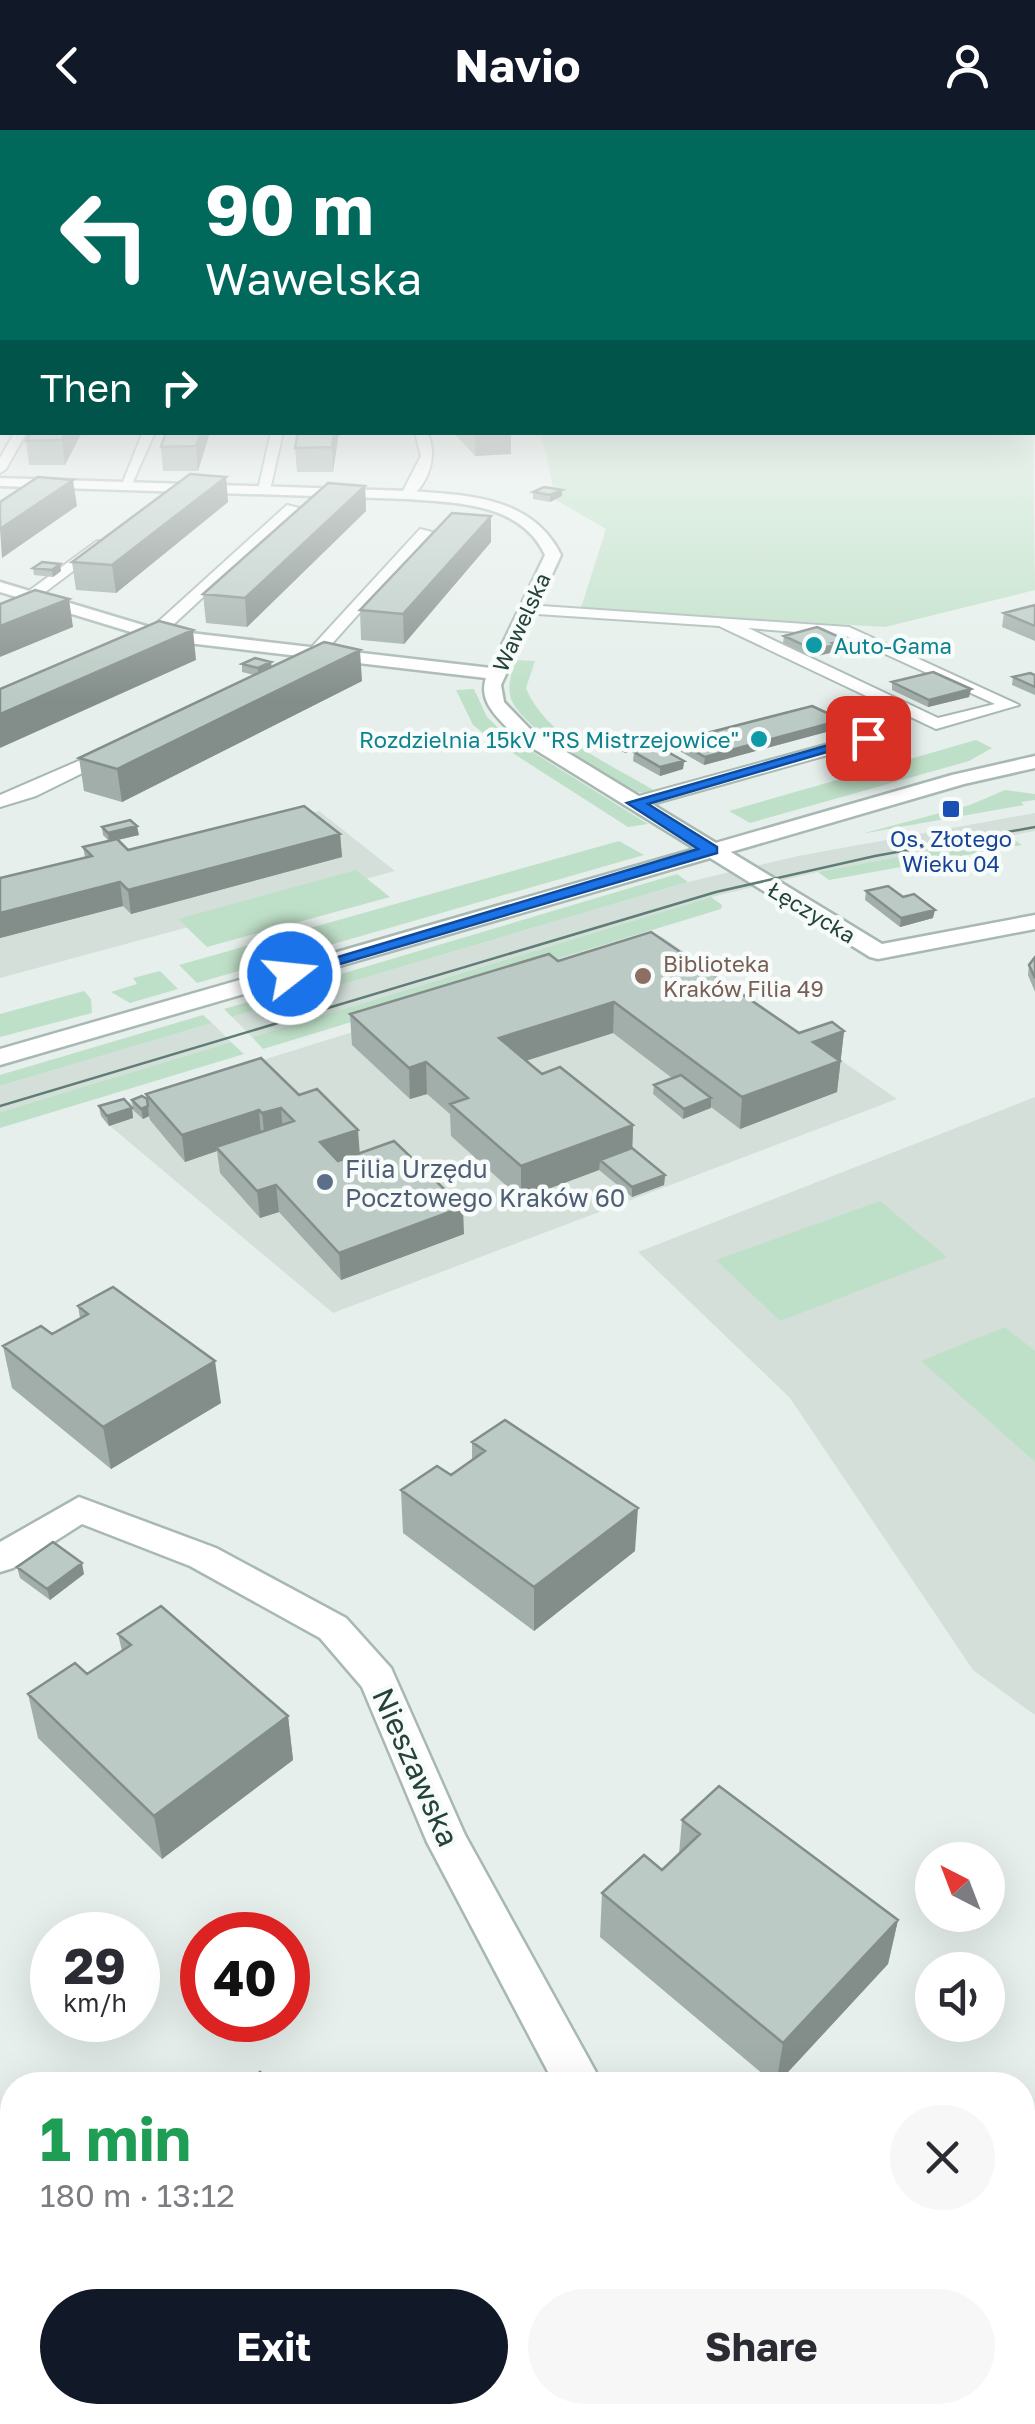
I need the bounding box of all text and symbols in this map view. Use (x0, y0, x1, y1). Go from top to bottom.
icon: back (40, 38, 95, 93)
text: Navio (455, 38, 580, 92)
icon: person (940, 38, 995, 93)
text: 90 m (205, 166, 374, 250)
icon: left (40, 170, 170, 300)
text: Wawelska (205, 251, 422, 305)
icon: right (152, 360, 207, 415)
text: Then (40, 365, 132, 410)
street label: Wawelska (486, 568, 556, 676)
place label: Auto-Gama (834, 632, 952, 659)
marker: Auto-Gama (803, 634, 825, 656)
pin (826, 696, 911, 781)
icon: arrive (841, 711, 896, 766)
place label: Rozdzielnia 15kV "RS Mistrzejowice" (359, 726, 739, 753)
marker: Rozdzielnia 15kV "RS Mistrzejowice" (748, 728, 770, 750)
marker: Os. Złotego Wieku 04 (940, 798, 962, 820)
place label: Os. Złotego Wieku 04 (890, 825, 1012, 877)
street label: Łęczycka (763, 875, 861, 949)
position arrow (238, 922, 342, 1026)
place label: Biblioteka Kraków Filia 49 (663, 950, 824, 1002)
marker: Biblioteka Kraków Filia 49 (632, 965, 654, 987)
place label: Filia Urzędu Pocztowego Kraków 60 (345, 1153, 625, 1213)
marker: Filia Urzędu Pocztowego Kraków 60 (314, 1171, 336, 1193)
street label: Nieszawska (365, 1682, 467, 1852)
north arrow (915, 1842, 1005, 1932)
map controls (915, 1842, 1005, 2042)
speed limit sign: 40 (180, 1912, 310, 2042)
text: 29 (64, 1935, 126, 1995)
button: sound (915, 1952, 1005, 2042)
text: km/h (63, 1987, 127, 2018)
text: 1 min (40, 2102, 191, 2174)
button: close (890, 2105, 995, 2210)
text: 180 m · 13:12 (40, 2176, 235, 2214)
button: Exit (40, 2289, 508, 2404)
button: Share (528, 2289, 995, 2404)

